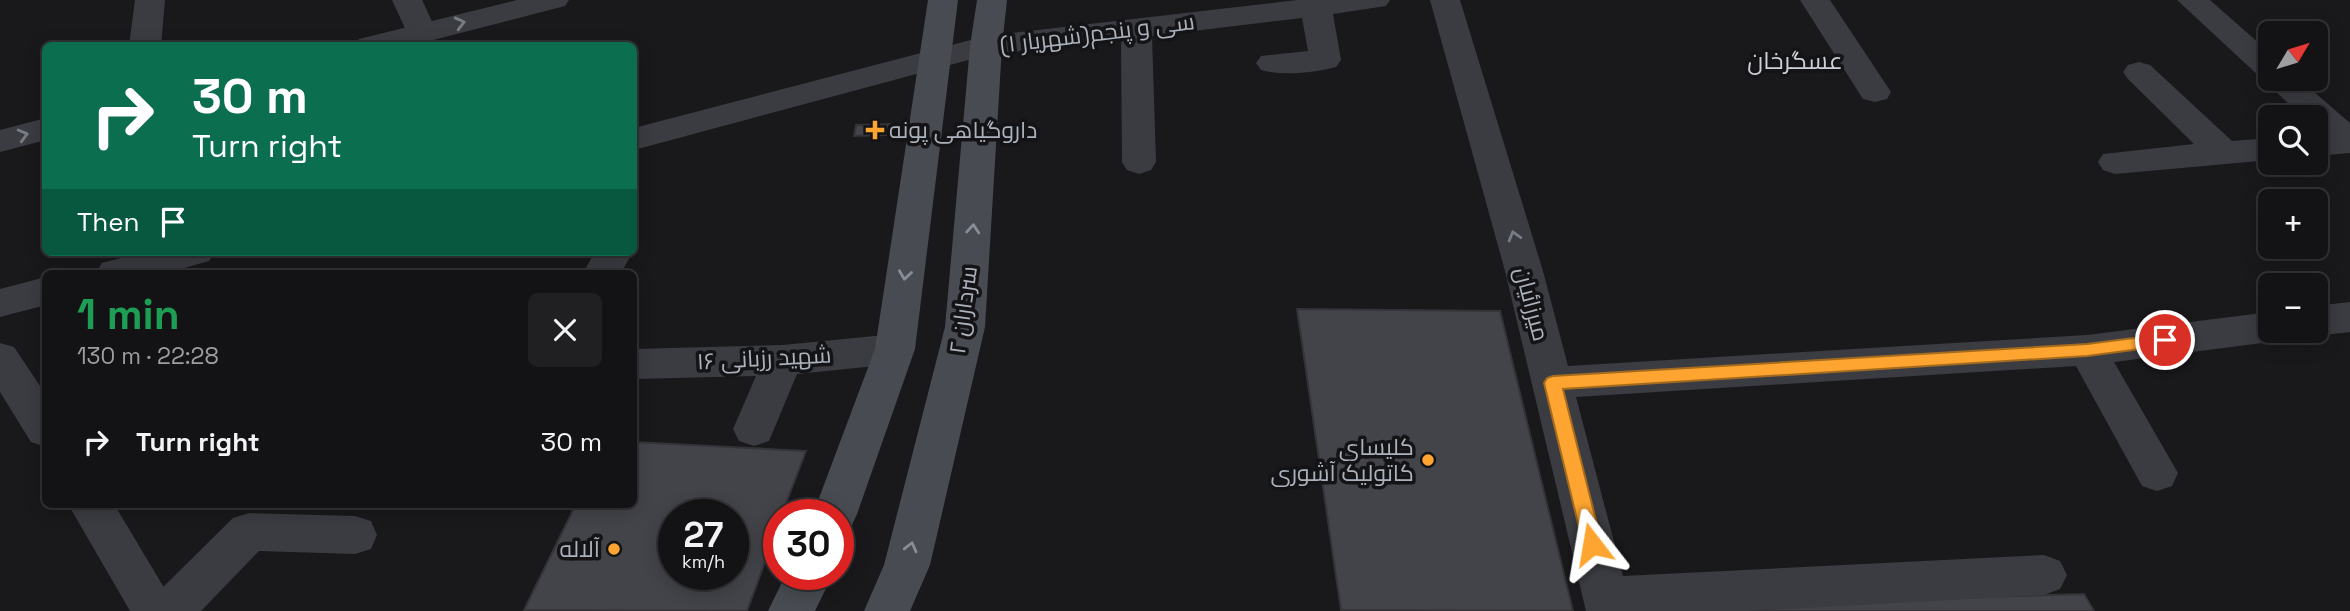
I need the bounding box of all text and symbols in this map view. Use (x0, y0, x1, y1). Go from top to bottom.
street label: سی و پنجم(شهریار ۱) (998, 6, 1196, 61)
one-way arrow (454, 17, 466, 31)
north arrow (2258, 21, 2328, 91)
map controls (2258, 21, 2328, 343)
district label: عسگرخان (1747, 45, 1843, 76)
text: 30 m (192, 65, 308, 127)
icon: right (77, 70, 168, 161)
button: search (2258, 105, 2328, 175)
place label: داروگیاهی پونه (889, 115, 1037, 145)
marker: داروگیاهی پونه (867, 122, 883, 138)
text: Turn right (192, 126, 342, 166)
one-way arrow (17, 129, 29, 143)
button: + (2258, 189, 2328, 259)
icon: arrive (154, 203, 192, 241)
text: Then (77, 205, 140, 239)
one-way arrow (965, 223, 980, 234)
one-way arrow (1507, 230, 1522, 242)
street label: سرداران ۲ (942, 264, 984, 356)
street label: میرزائیان (1508, 264, 1556, 344)
one-way arrow (898, 269, 913, 281)
button: − (2258, 273, 2328, 343)
text: 1 min (77, 288, 180, 341)
button: close (528, 293, 602, 367)
pin (2135, 310, 2195, 370)
icon: arrive (2146, 321, 2184, 359)
street label: شهید رزبانی ۱۶ (696, 339, 832, 377)
text: 130 m · 22:28 (77, 341, 219, 371)
icon: right (77, 423, 115, 461)
text: Turn right (136, 425, 260, 459)
text: 30 m (541, 425, 602, 459)
place label: کلیسای کاتولیک آشوری (1270, 432, 1414, 488)
marker: کلیسای کاتولیک آشوری (1420, 452, 1436, 468)
speed limit sign: 30 (763, 499, 854, 590)
position arrow (1555, 507, 1629, 581)
text: 27 (684, 513, 723, 557)
place label: آلاله (559, 534, 600, 564)
marker: آلاله (606, 541, 622, 557)
one-way arrow (903, 542, 917, 554)
text: km/h (682, 550, 725, 573)

